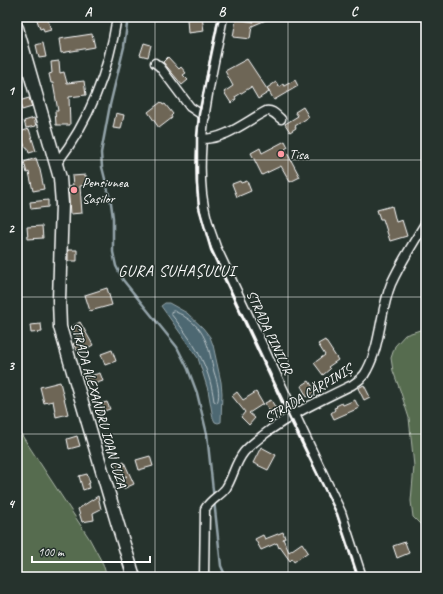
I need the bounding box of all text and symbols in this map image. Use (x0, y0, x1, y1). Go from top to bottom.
text: A (85, 4, 93, 20)
text: B (219, 4, 227, 20)
text: C (351, 4, 359, 20)
text: 1 (8, 83, 16, 99)
place label: Tisa (289, 146, 310, 163)
marker: Tisa (276, 149, 286, 159)
place label: Pensiunea Sașilor (82, 174, 129, 207)
marker: Pensiunea Sașilor (69, 185, 79, 195)
text: 2 (8, 221, 15, 237)
district label: GURA SUHAȘULUI (118, 261, 239, 281)
street label: STRADA PINILOR (243, 287, 297, 379)
street label: STRADA ALEXANDRU IOAN CUZA (67, 320, 131, 491)
text: 3 (8, 358, 15, 374)
street label: STRADA CĂRPINIȘ (261, 359, 358, 426)
text: 4 (8, 496, 16, 512)
scale bar (32, 538, 150, 564)
text: 100 m (38, 544, 65, 560)

